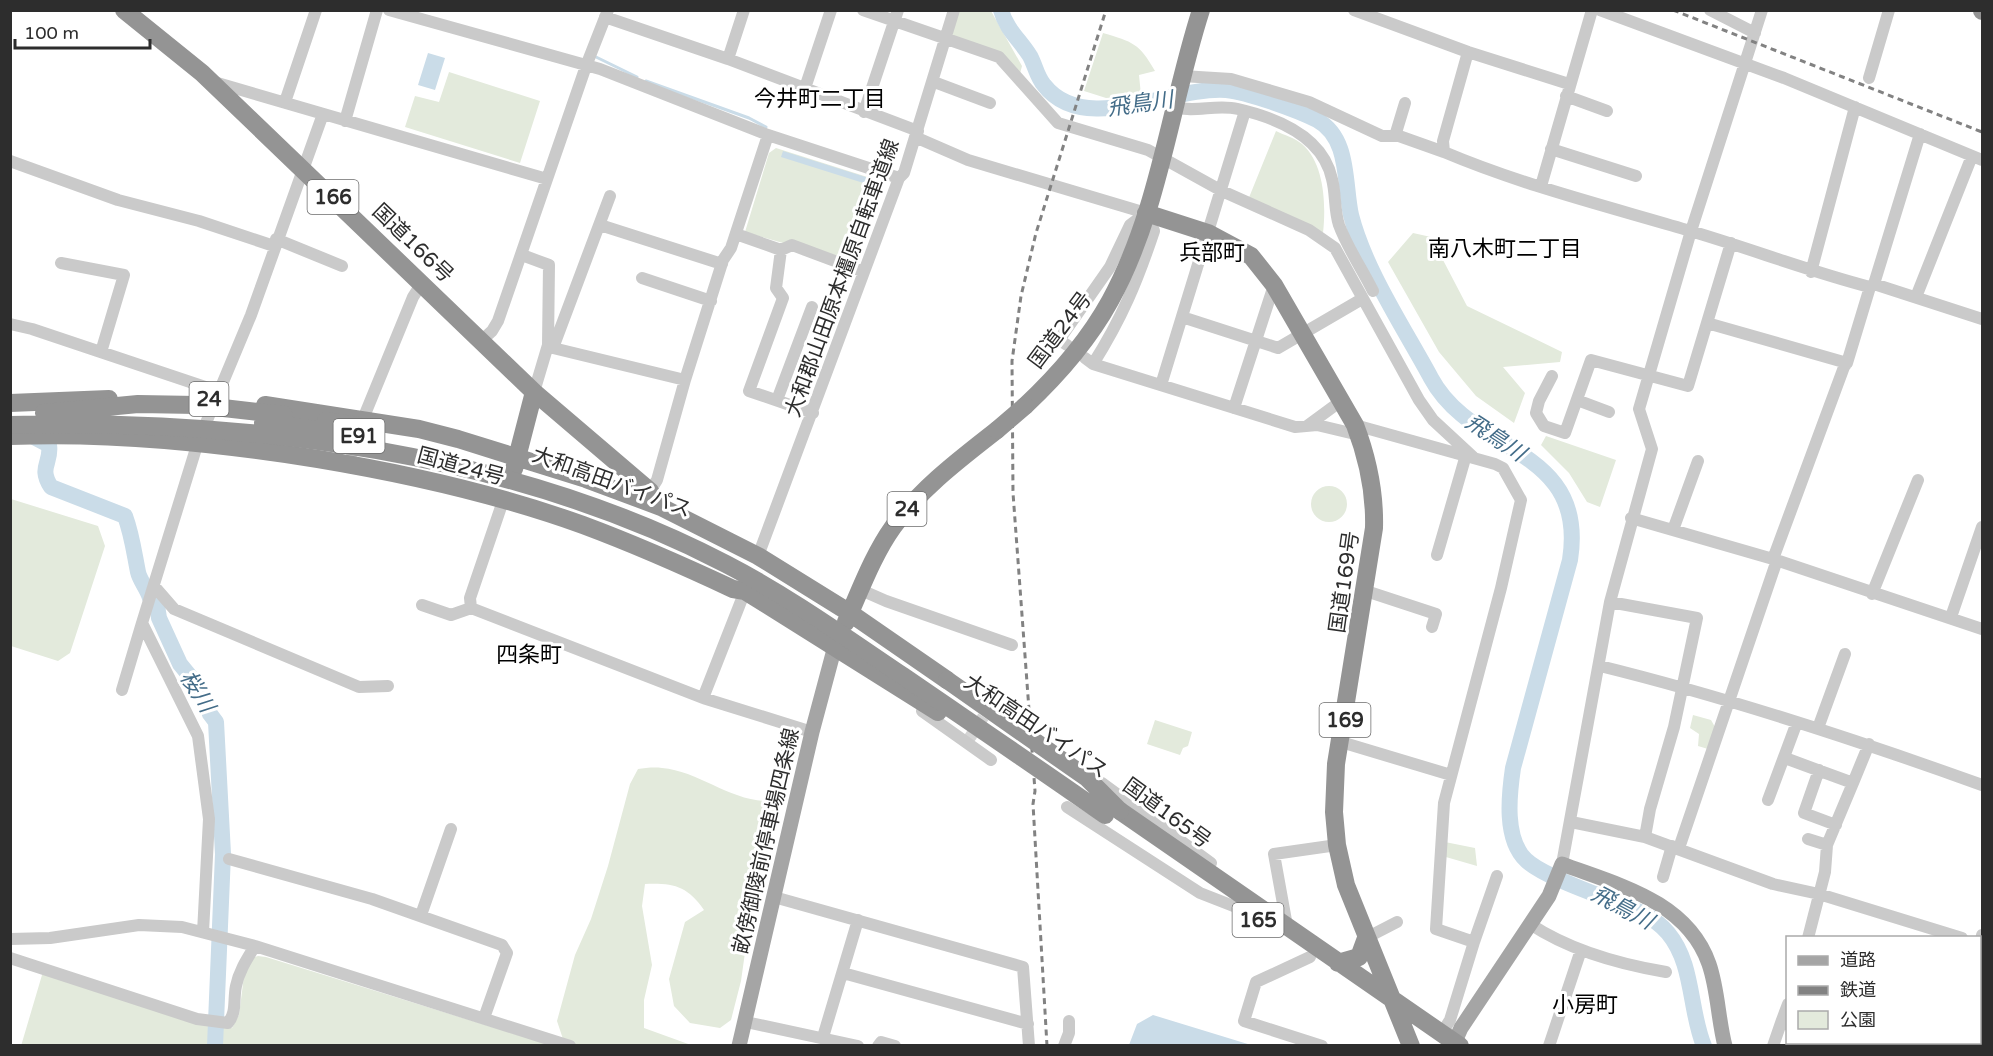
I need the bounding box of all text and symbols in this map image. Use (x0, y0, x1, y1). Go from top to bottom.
scale bar (15, 12, 150, 50)
text: 100 m (24, 22, 79, 44)
district label: 今井町二丁目 (754, 86, 886, 112)
water label: 飛鳥川 (1106, 86, 1177, 121)
street label: 大和郡山田原本橿原自転車道線 (780, 136, 904, 421)
road number: 166 (308, 180, 358, 214)
street label: 国道166号 (367, 199, 458, 288)
district label: 南八木町二丁目 (1428, 236, 1582, 262)
district label: 兵部町 (1179, 240, 1245, 266)
street label: 国道24号 (1024, 287, 1097, 374)
road number: 24 (190, 382, 228, 416)
water label: 飛鳥川 (1461, 409, 1532, 468)
road number: E91 (334, 419, 385, 453)
street label: 大和高田バイパス (529, 442, 695, 523)
street label: 国道24号 (414, 443, 507, 490)
road number: 24 (888, 492, 926, 526)
street label: 国道169号 (1325, 530, 1364, 635)
district label: 四条町 (496, 642, 562, 668)
water label: 桜川 (174, 666, 221, 719)
street label: 大和高田バイパス (959, 669, 1112, 784)
road number: 169 (1320, 703, 1370, 737)
street label: 畝傍御陵前停車場四条線 (728, 726, 805, 956)
street label: 国道165号 (1118, 773, 1216, 854)
water label: 飛鳥川 (1587, 881, 1660, 936)
road number: 165 (1232, 903, 1284, 937)
legend (1786, 936, 1981, 1044)
text: 道路 (1840, 949, 1876, 971)
text: 鉄道 (1840, 979, 1876, 1001)
district label: 小房町 (1552, 992, 1618, 1018)
text: 公園 (1840, 1009, 1876, 1031)

